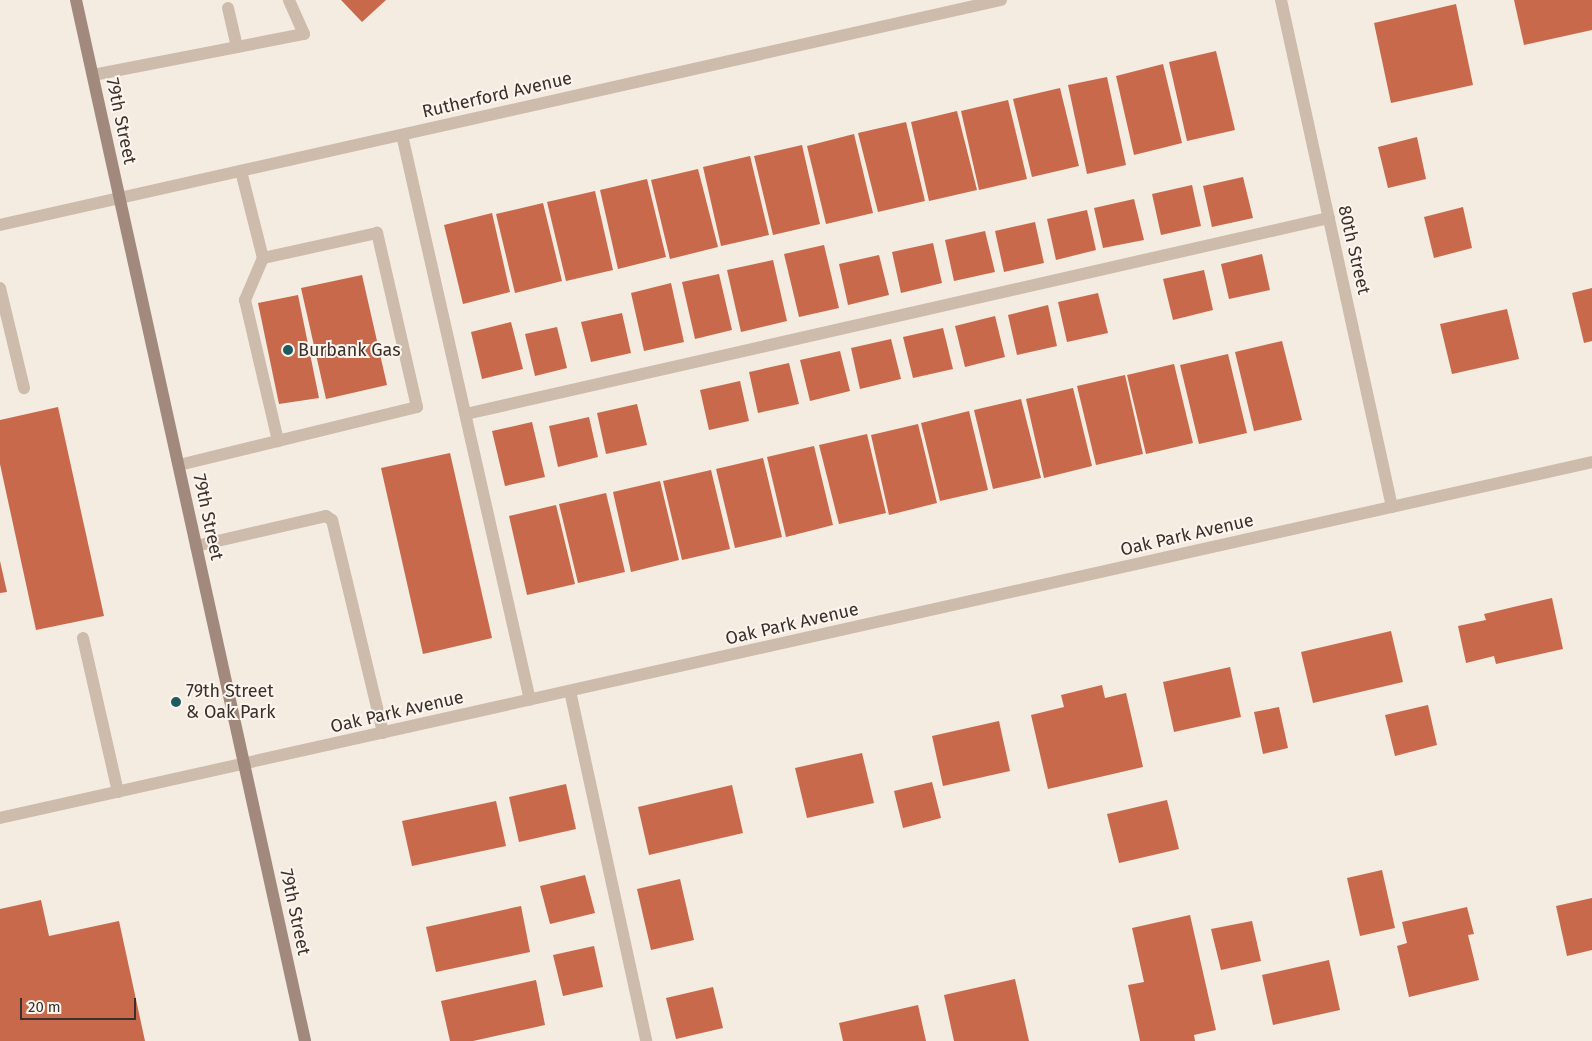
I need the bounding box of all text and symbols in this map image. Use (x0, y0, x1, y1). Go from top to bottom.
street label: Rutherford Avenue (420, 67, 574, 123)
street label: 79th Street (101, 76, 141, 166)
street label: 80th Street (1333, 203, 1375, 297)
place label: Burbank Gas (298, 339, 401, 361)
marker: Burbank Gas (282, 344, 294, 356)
street label: 79th Street (188, 472, 228, 562)
street label: Oak Park Avenue (1118, 509, 1256, 561)
street label: Oak Park Avenue (723, 598, 861, 650)
place label: 79th Street & Oak Park (186, 681, 275, 724)
street label: Oak Park Avenue (328, 686, 466, 738)
marker: 79th Street & Oak Park (170, 696, 182, 708)
street label: 79th Street (275, 867, 315, 957)
scale bar (22, 988, 139, 1020)
text: 20 m (28, 998, 61, 1016)

